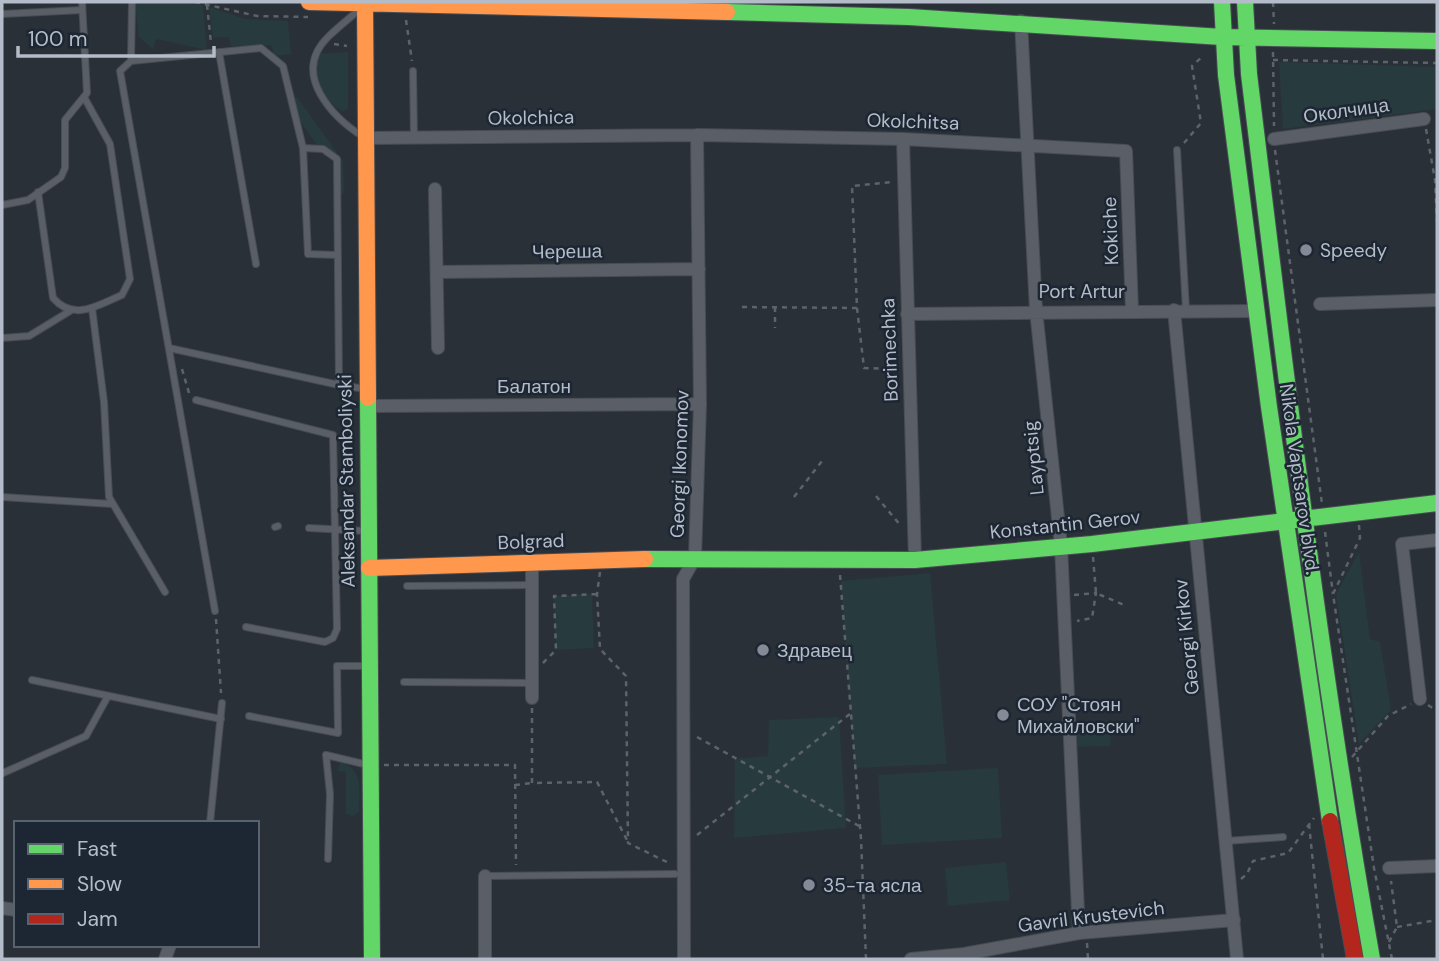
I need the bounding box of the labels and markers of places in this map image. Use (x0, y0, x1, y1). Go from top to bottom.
place label: Speedy (1320, 238, 1387, 263)
marker: Speedy (1298, 242, 1314, 258)
place label: Здравец (777, 638, 852, 663)
marker: Здравец (755, 642, 771, 658)
place label: СОУ "Стоян Михайловски" (1017, 692, 1140, 739)
marker: СОУ "Стоян Михайловски" (995, 707, 1011, 723)
place label: 35-та ясла (823, 873, 922, 898)
marker: 35-та ясла (801, 877, 817, 893)

